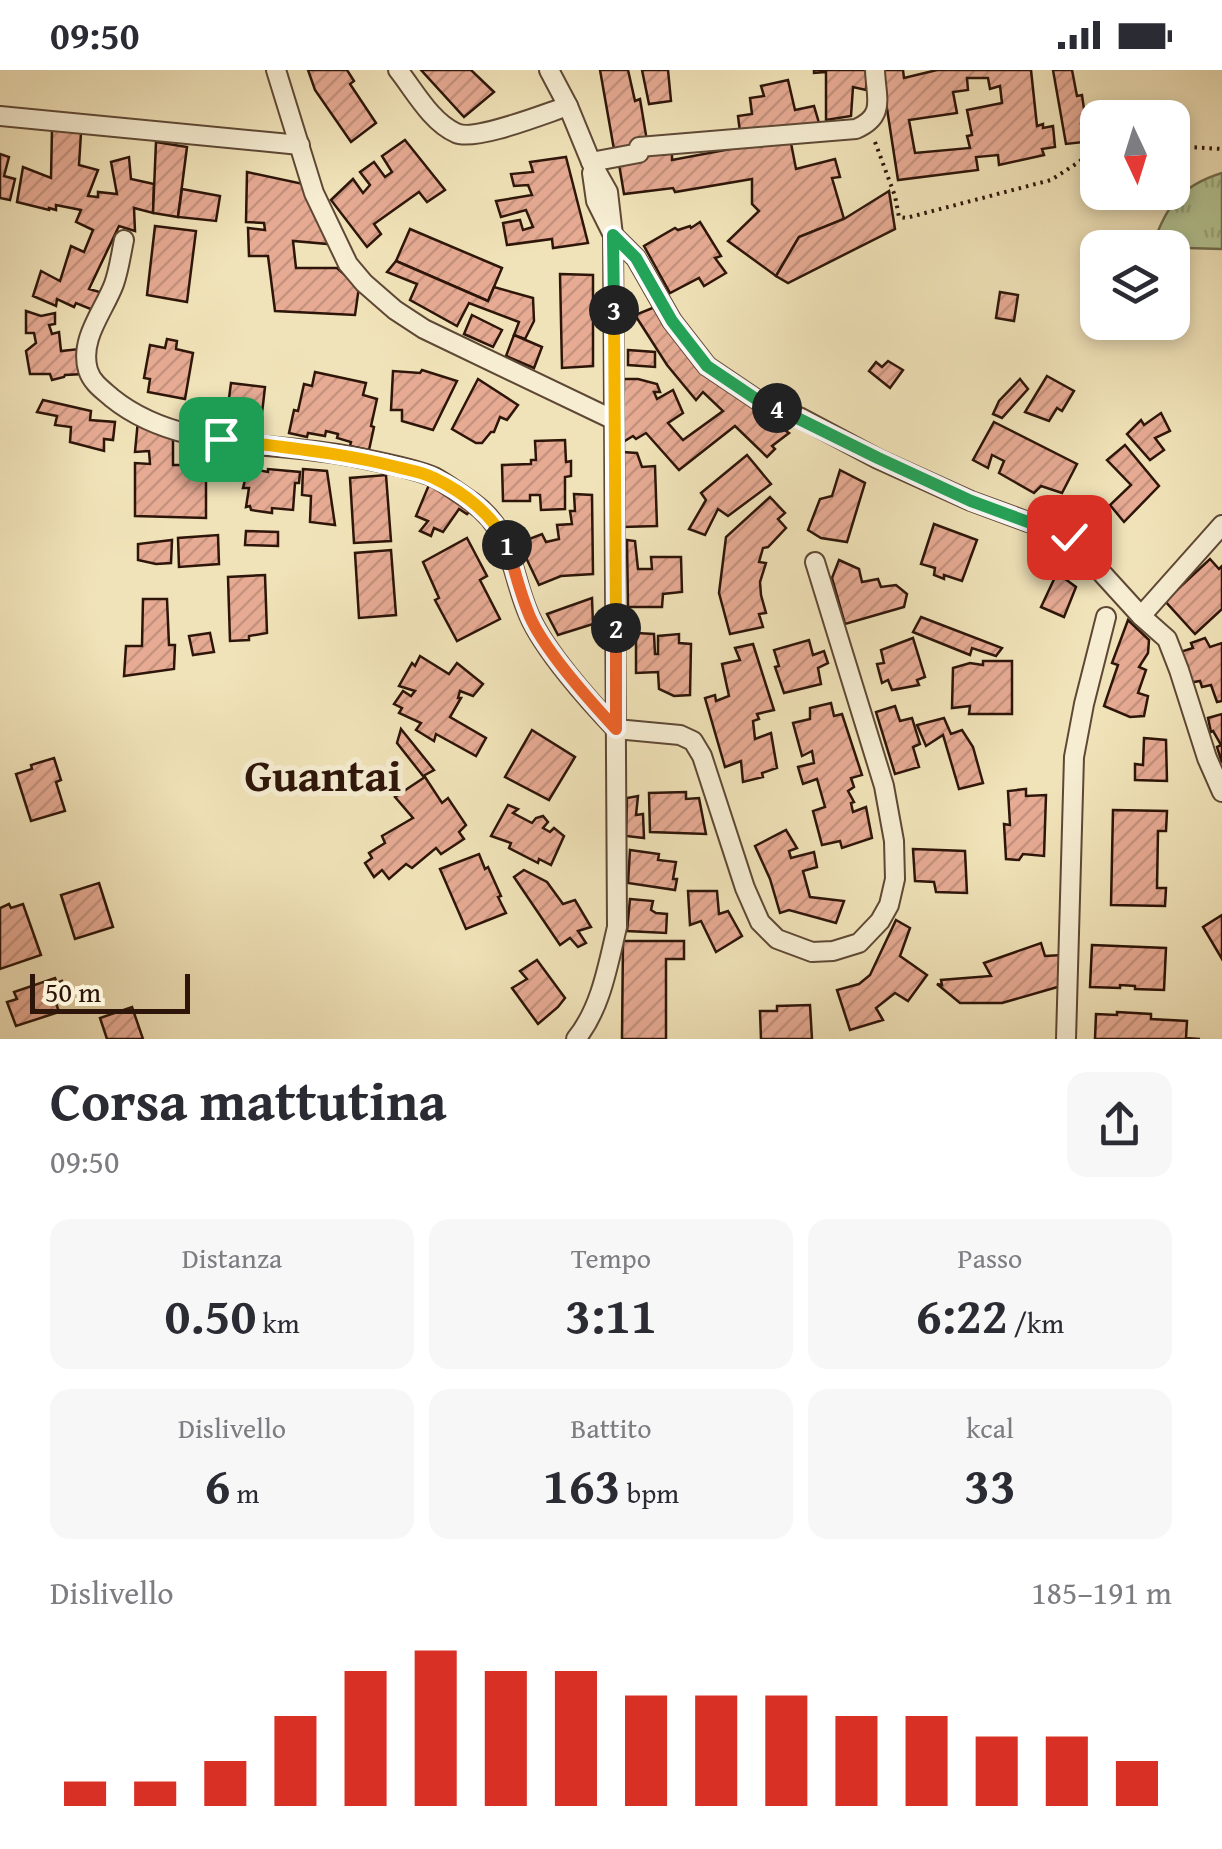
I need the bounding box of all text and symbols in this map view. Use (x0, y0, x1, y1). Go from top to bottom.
text: 09:50 (50, 7, 140, 63)
north arrow (1080, 100, 1190, 210)
map controls (1080, 100, 1190, 340)
button: layers (1080, 230, 1190, 340)
pin: 3 (589, 285, 639, 335)
text: 3 (607, 289, 621, 330)
pin: 4 (752, 383, 802, 433)
text: 4 (770, 387, 784, 428)
pin (179, 397, 264, 482)
icon: arrive (194, 412, 249, 467)
pin (1027, 495, 1112, 580)
icon: check (1042, 510, 1097, 565)
pin: 1 (482, 520, 532, 570)
text: 1 (500, 524, 514, 565)
pin: 2 (591, 603, 641, 653)
text: 2 (609, 607, 623, 648)
district label: Guantai (245, 742, 401, 807)
scale bar (30, 969, 190, 1014)
text: 50 m (45, 971, 101, 1012)
text: Corsa mattutina (50, 1060, 447, 1140)
button: share (1067, 1072, 1172, 1177)
text: 09:50 (50, 1138, 119, 1185)
text: Distanza (182, 1237, 282, 1278)
text: Tempo (571, 1237, 651, 1278)
text: Passo (958, 1237, 1022, 1278)
text: 0.50 (164, 1278, 256, 1351)
text: 3:11 (565, 1278, 657, 1351)
text: 6:22 (916, 1278, 1008, 1351)
text: km (256, 1302, 300, 1343)
text: /km (1008, 1302, 1064, 1343)
text: Dislivello (178, 1407, 286, 1448)
text: Battito (571, 1407, 651, 1448)
text: kcal (966, 1407, 1014, 1448)
text: 6 (205, 1448, 230, 1521)
text: 163 (543, 1448, 621, 1521)
text: 33 (964, 1448, 1016, 1521)
text: m (230, 1472, 259, 1513)
text: bpm (621, 1472, 679, 1513)
text: Dislivello (50, 1569, 174, 1616)
text: 185–191 m (1031, 1569, 1172, 1616)

